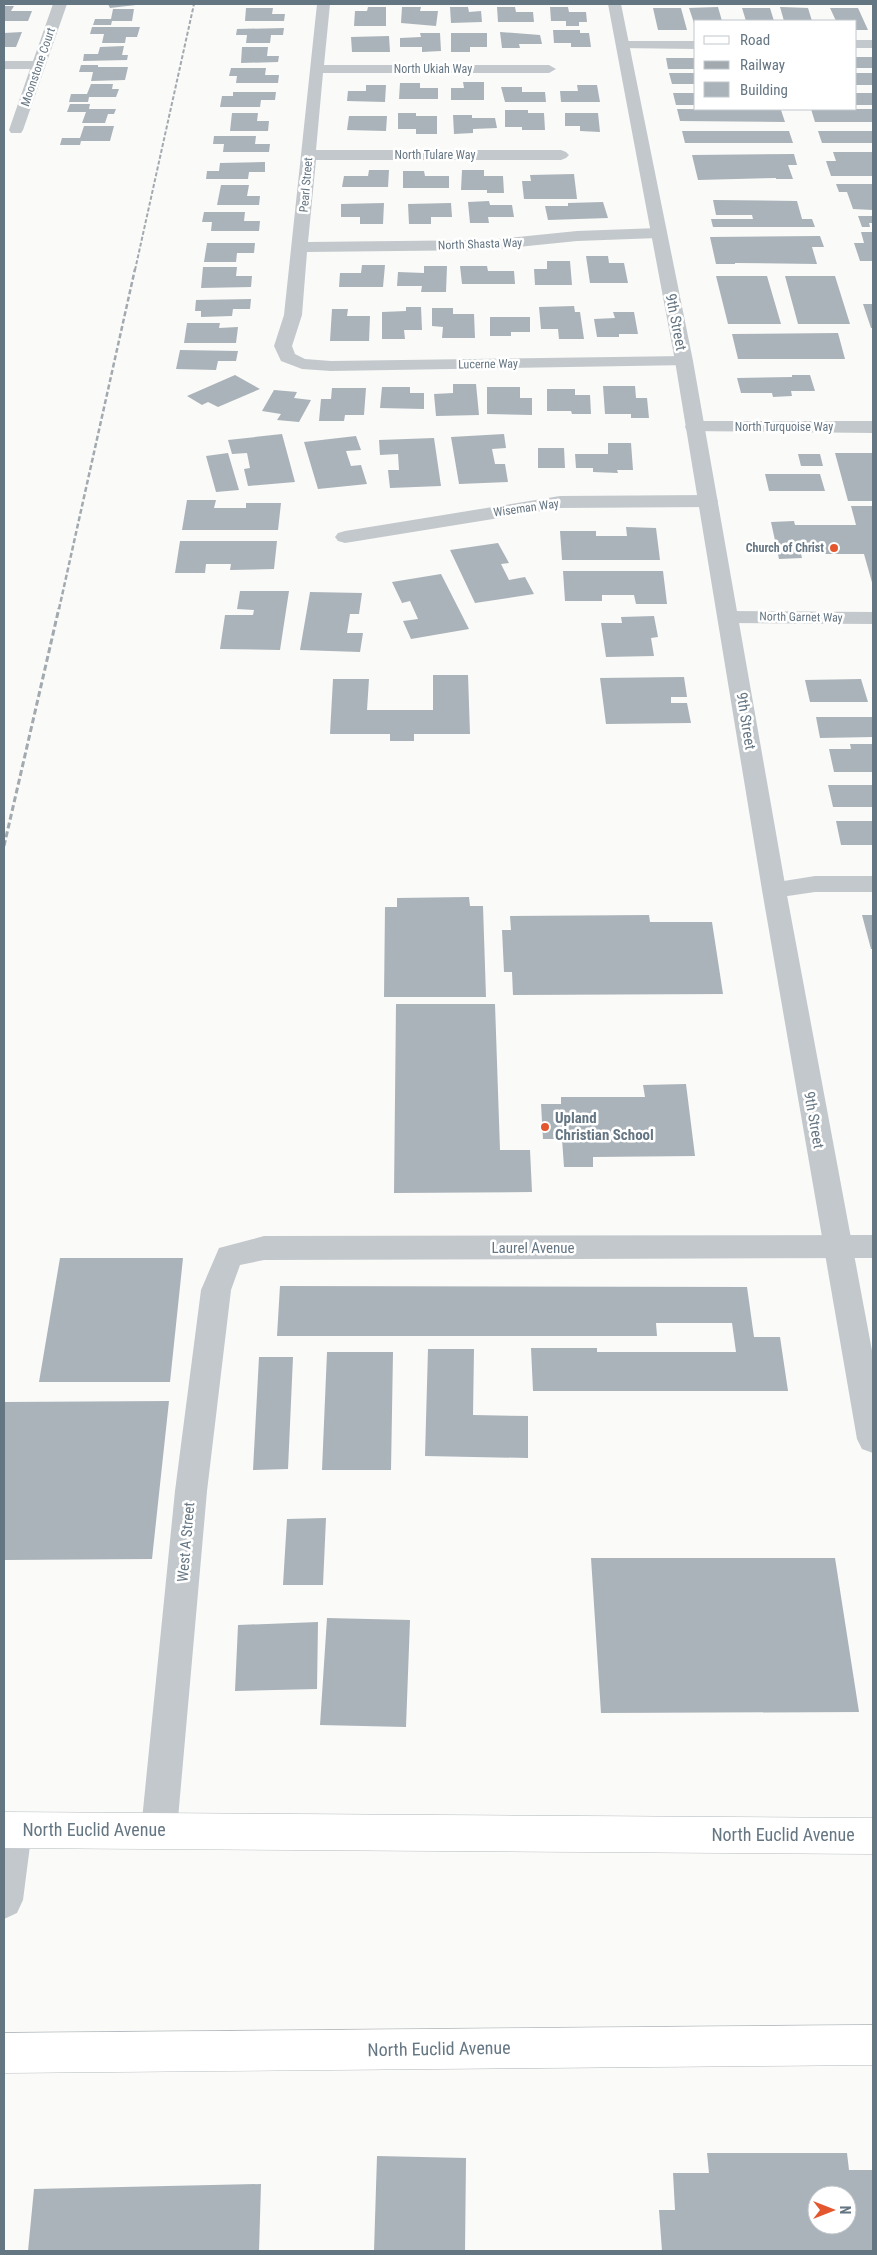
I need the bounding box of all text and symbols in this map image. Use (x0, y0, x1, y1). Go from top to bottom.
legend (694, 20, 857, 110)
street label: Moonstone Court (18, 25, 58, 108)
text: Road (740, 31, 770, 49)
text: Railway (740, 56, 785, 74)
street label: North Ukiah Way (394, 62, 472, 76)
text: Building (740, 81, 788, 99)
street label: North Tulare Way (395, 148, 475, 162)
street label: Pearl Street (297, 156, 315, 213)
street label: North Shasta Way (438, 236, 522, 252)
street label: 9th Street (662, 292, 690, 352)
street label: Lucerne Way (458, 356, 518, 372)
street label: North Turquoise Way (735, 420, 833, 434)
street label: Wiseman Way (492, 496, 560, 520)
place label: Church of Christ (746, 541, 824, 555)
marker: Church of Christ (828, 542, 840, 554)
street label: North Garnet Way (759, 609, 843, 625)
street label: 9th Street (733, 691, 759, 751)
street label: 9th Street (800, 1090, 828, 1150)
place label: Upland Christian School (555, 1109, 654, 1144)
marker: Upland Christian School (539, 1121, 551, 1133)
street label: Laurel Avenue (491, 1239, 575, 1257)
street label: West A Street (174, 1501, 198, 1583)
street label: North Euclid Avenue (22, 1819, 166, 1840)
street label: North Euclid Avenue (711, 1824, 855, 1845)
street label: North Euclid Avenue (367, 2037, 511, 2060)
north arrow (807, 2185, 857, 2235)
text: N (837, 2206, 853, 2214)

